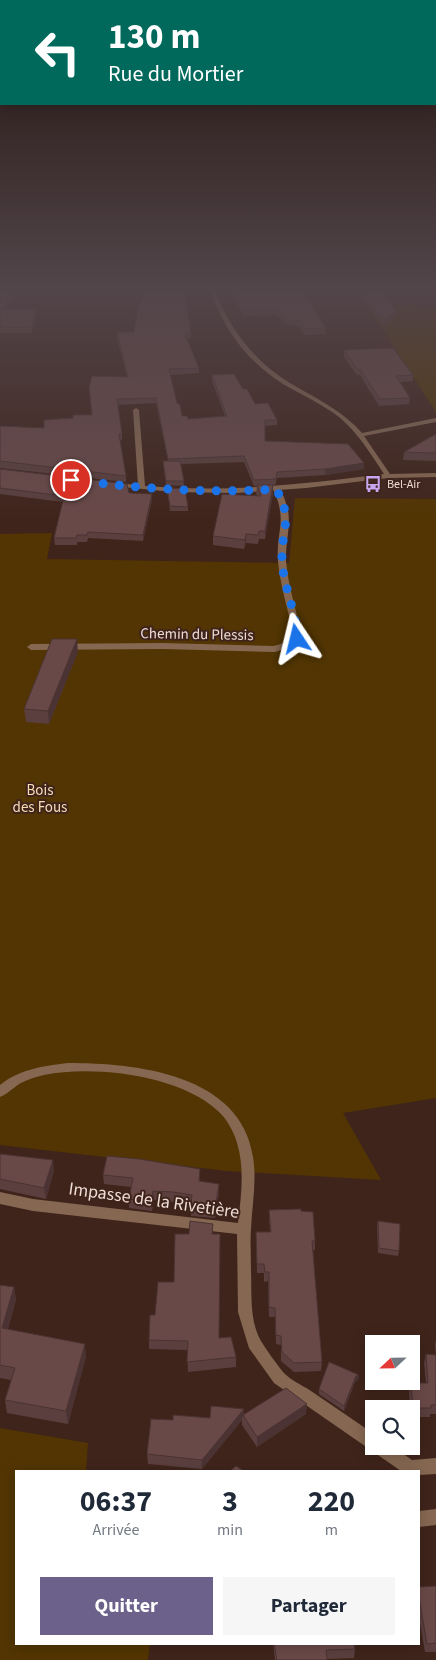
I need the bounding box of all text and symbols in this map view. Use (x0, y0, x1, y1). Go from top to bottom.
text: 130 m (108, 12, 200, 62)
icon: left (25, 20, 90, 85)
text: Rue du Mortier (108, 58, 243, 90)
pin (50, 459, 92, 501)
icon: arrive (57, 466, 85, 494)
bus stop icon: Bel-Air (363, 474, 383, 494)
place label: Bel-Air (387, 476, 421, 493)
position arrow (270, 612, 322, 664)
street label: Chemin du Plessis (140, 623, 254, 646)
park label: Bois des Fous (13, 780, 67, 818)
street label: Impasse de la Rivetière (67, 1176, 241, 1225)
north arrow (365, 1335, 420, 1390)
map controls (365, 1335, 420, 1455)
button: search (365, 1400, 420, 1455)
text: 06:37 (80, 1480, 152, 1523)
text: 3 (222, 1480, 238, 1523)
text: 220 (308, 1480, 355, 1523)
text: Arrivée (92, 1519, 139, 1541)
text: min (217, 1519, 243, 1541)
text: m (325, 1519, 338, 1541)
button: Quitter (40, 1577, 213, 1635)
button: Partager (223, 1577, 395, 1635)

